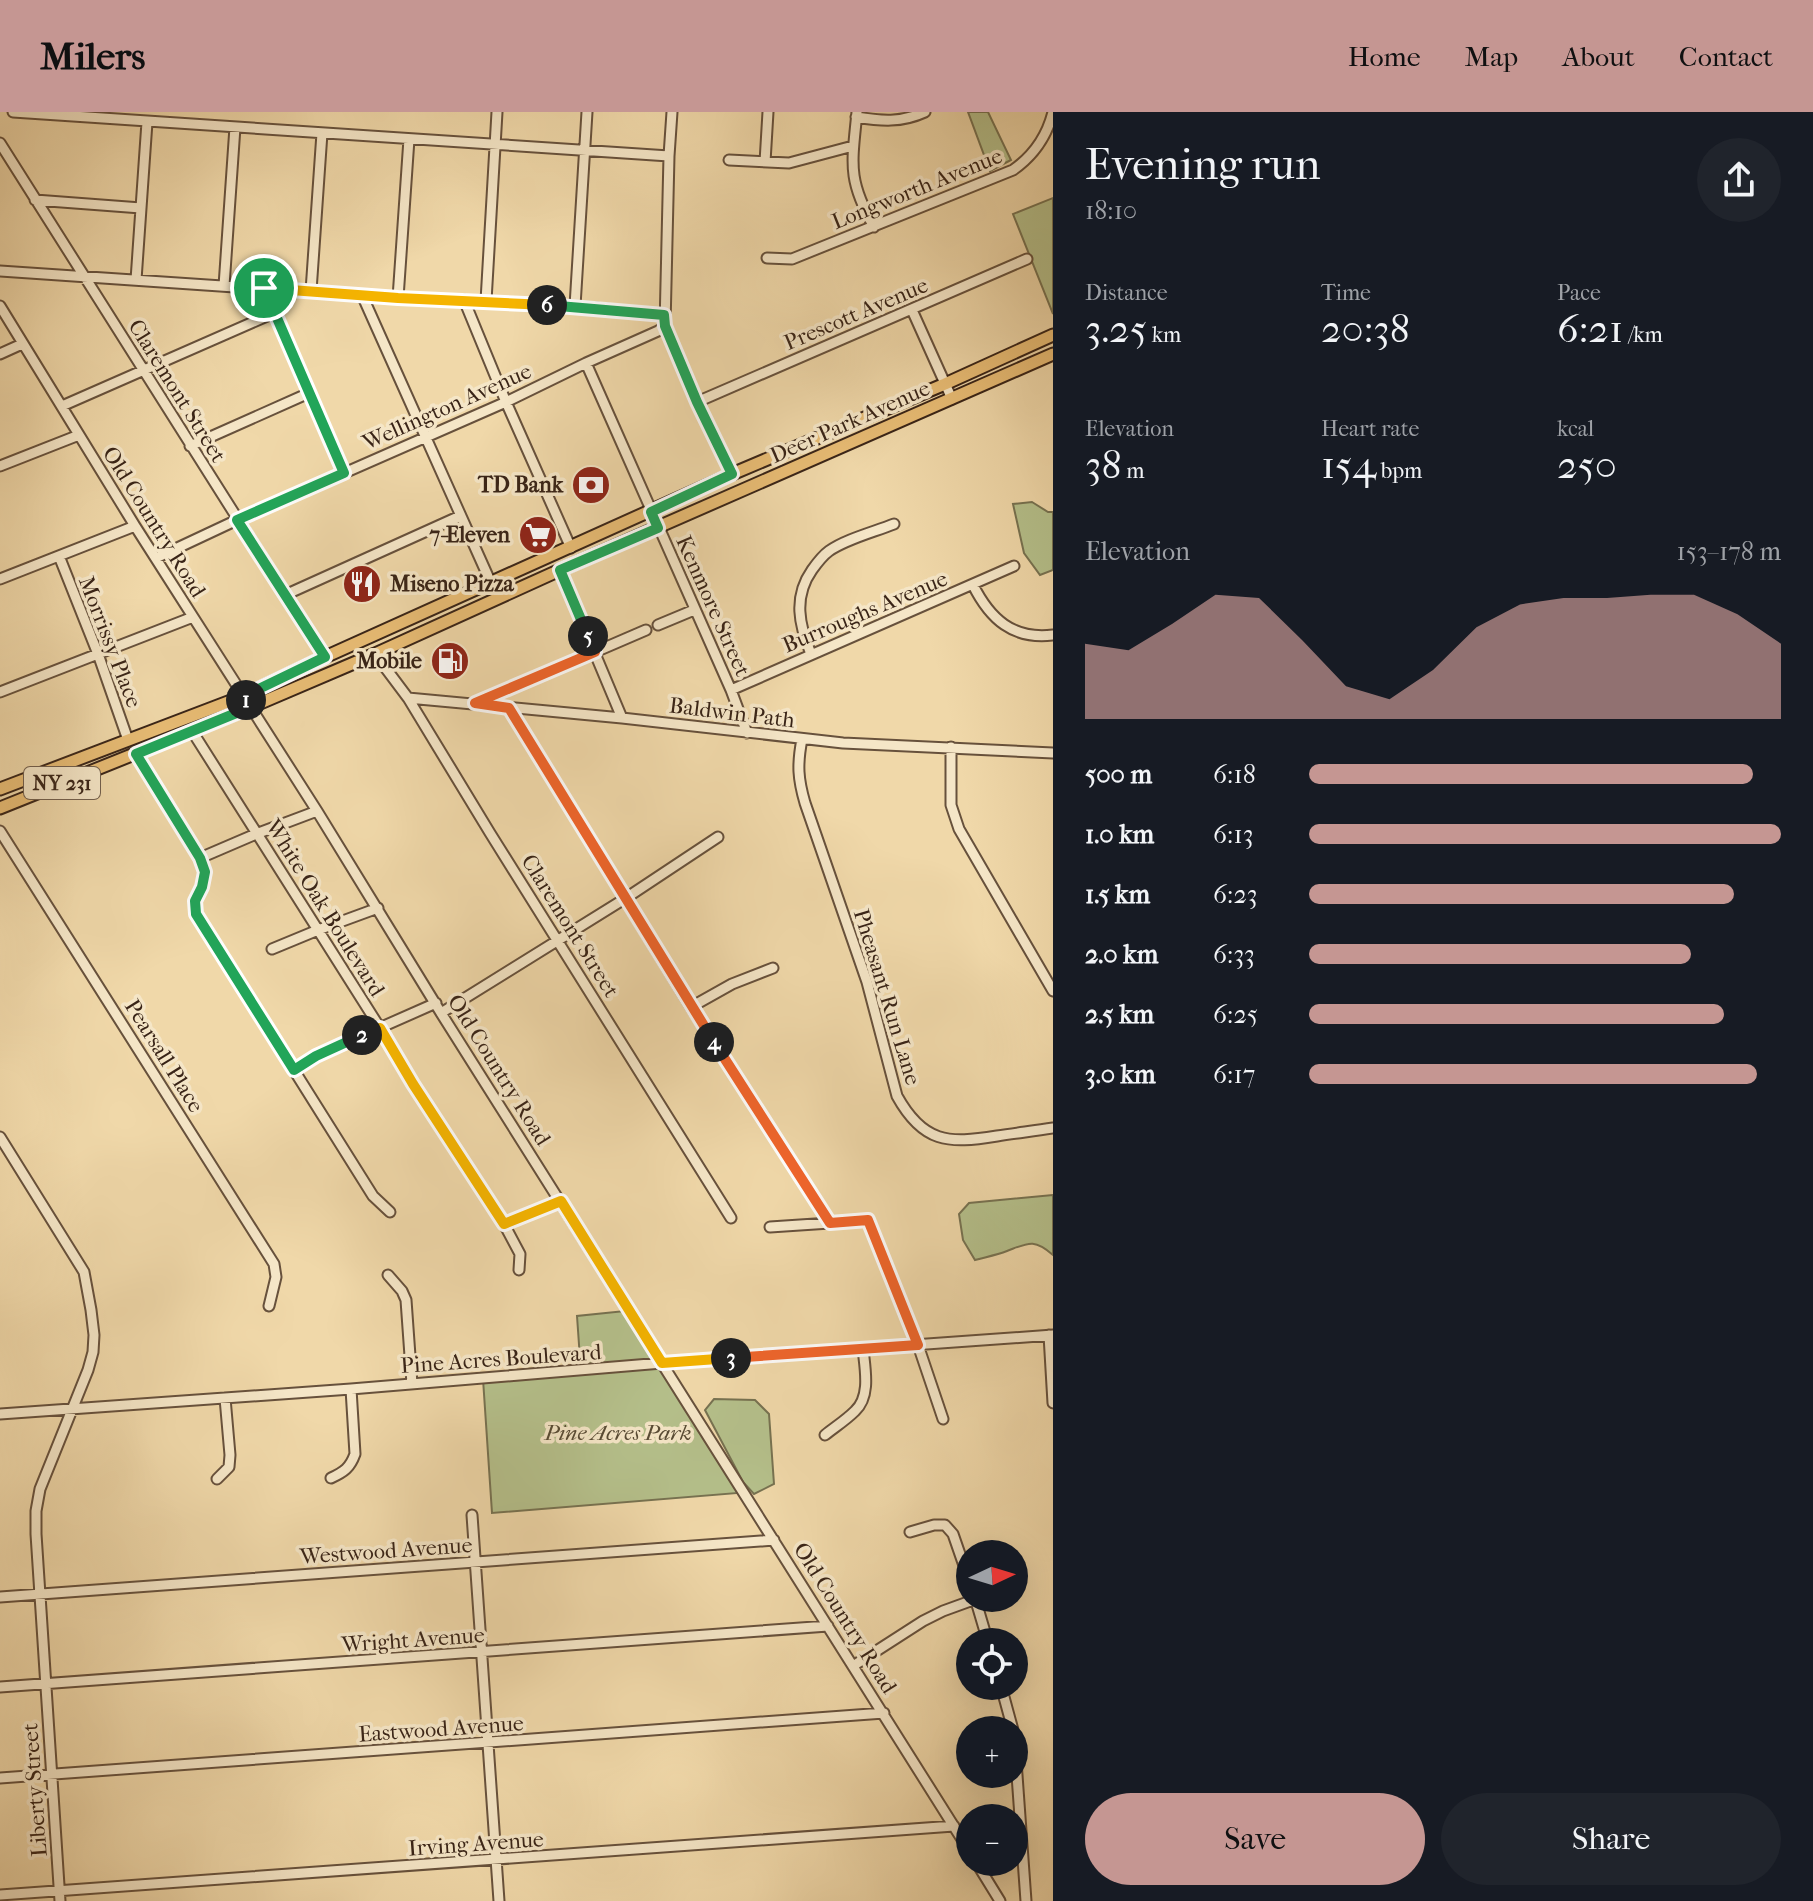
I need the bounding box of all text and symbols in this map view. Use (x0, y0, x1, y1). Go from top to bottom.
text: Milers (40, 34, 145, 79)
text: Home (1348, 40, 1421, 73)
text: Map (1465, 40, 1518, 73)
text: About (1562, 40, 1635, 73)
text: Contact (1679, 40, 1773, 73)
button: share (1697, 138, 1781, 222)
text: Evening run (1085, 139, 1320, 190)
street label: Longworth Avenue (828, 143, 1006, 235)
text: 18:10 (1085, 195, 1137, 226)
pin (230, 254, 298, 322)
icon: arrive (242, 266, 286, 310)
street label: Prescott Avenue (780, 272, 932, 356)
text: Distance (1085, 280, 1168, 306)
text: Time (1321, 280, 1371, 306)
text: Pace (1557, 280, 1601, 306)
pin: 6 (527, 285, 567, 325)
text: 6 (541, 292, 553, 318)
text: 3.25 (1085, 306, 1147, 352)
text: 20:38 (1321, 306, 1410, 352)
text: 6:21 (1557, 306, 1623, 352)
street label: Claremont Street (123, 315, 231, 467)
text: km (1147, 322, 1181, 348)
text: /km (1623, 322, 1663, 348)
street label: Wellington Avenue (358, 358, 535, 456)
street label: Deer Park Avenue (766, 375, 934, 469)
text: Elevation (1085, 416, 1174, 442)
text: Heart rate (1321, 416, 1420, 442)
text: kcal (1557, 416, 1594, 442)
street label: Old Country Road (97, 442, 212, 603)
text: 38 (1085, 442, 1122, 488)
text: 154 (1321, 442, 1376, 488)
text: 250 (1557, 442, 1617, 488)
text: m (1122, 458, 1145, 484)
text: bpm (1376, 458, 1422, 484)
bank icon: TD Bank (570, 464, 612, 506)
place label: TD Bank (477, 472, 564, 498)
supermarket icon: 7-Eleven (517, 514, 559, 556)
place label: 7-Eleven (428, 522, 510, 548)
street label: Kenmore Street (670, 532, 756, 681)
text: Elevation (1085, 536, 1190, 567)
text: 153–178 m (1677, 536, 1781, 567)
restaurant icon: Miseno Pizza (341, 563, 383, 605)
street label: Burroughs Avenue (779, 565, 952, 658)
place label: Miseno Pizza (389, 571, 514, 597)
street label: Morrissy Place (73, 573, 147, 712)
pin: 5 (568, 616, 608, 656)
text: 5 (583, 623, 593, 649)
fuel station icon: Mobile (429, 640, 471, 682)
place label: Mobile (355, 648, 422, 674)
pin: 1 (226, 680, 266, 720)
text: 1 (242, 687, 250, 713)
street label: Baldwin Path (668, 692, 797, 734)
text: 500 m (1085, 759, 1152, 790)
text: 6:18 (1213, 759, 1256, 790)
road number: NY 231 (24, 767, 100, 799)
street label: White Oak Boulevard (259, 814, 391, 1002)
text: 1.0 km (1085, 819, 1154, 850)
text: 6:13 (1213, 819, 1253, 850)
street label: Claremont Street (516, 850, 624, 1002)
text: 1.5 km (1085, 879, 1150, 910)
text: 6:23 (1213, 879, 1257, 910)
street label: Pheasant Run Lane (848, 906, 926, 1088)
text: 2.0 km (1085, 939, 1158, 970)
text: 6:33 (1213, 939, 1255, 970)
street label: Old Country Road (442, 990, 557, 1151)
street label: Pearsall Place (119, 995, 209, 1117)
text: 2.5 km (1085, 999, 1154, 1030)
text: 6:25 (1213, 999, 1258, 1030)
pin: 2 (342, 1015, 382, 1055)
text: 2 (356, 1022, 368, 1048)
pin: 4 (694, 1022, 734, 1062)
text: 4 (708, 1029, 721, 1055)
text: 3.0 km (1085, 1059, 1156, 1090)
text: 6:17 (1213, 1059, 1255, 1090)
pin: 3 (711, 1338, 751, 1378)
street label: Pine Acres Boulevard (400, 1339, 603, 1379)
text: 3 (726, 1345, 736, 1371)
park label: Pine Acres Park (543, 1420, 692, 1446)
street label: Westwood Avenue (298, 1532, 473, 1570)
street label: Old Country Road (788, 1538, 903, 1699)
north arrow (956, 1540, 1028, 1612)
map controls (956, 1540, 1028, 1876)
street label: Wright Avenue (340, 1622, 486, 1658)
button: locate (956, 1628, 1028, 1700)
street label: Eastwood Avenue (358, 1710, 525, 1748)
button: + (956, 1716, 1028, 1788)
street label: Liberty Street (17, 1722, 53, 1858)
button: Save (1085, 1793, 1425, 1885)
button: Share (1441, 1793, 1781, 1885)
button: − (956, 1804, 1028, 1876)
street label: Irving Avenue (407, 1826, 545, 1862)

